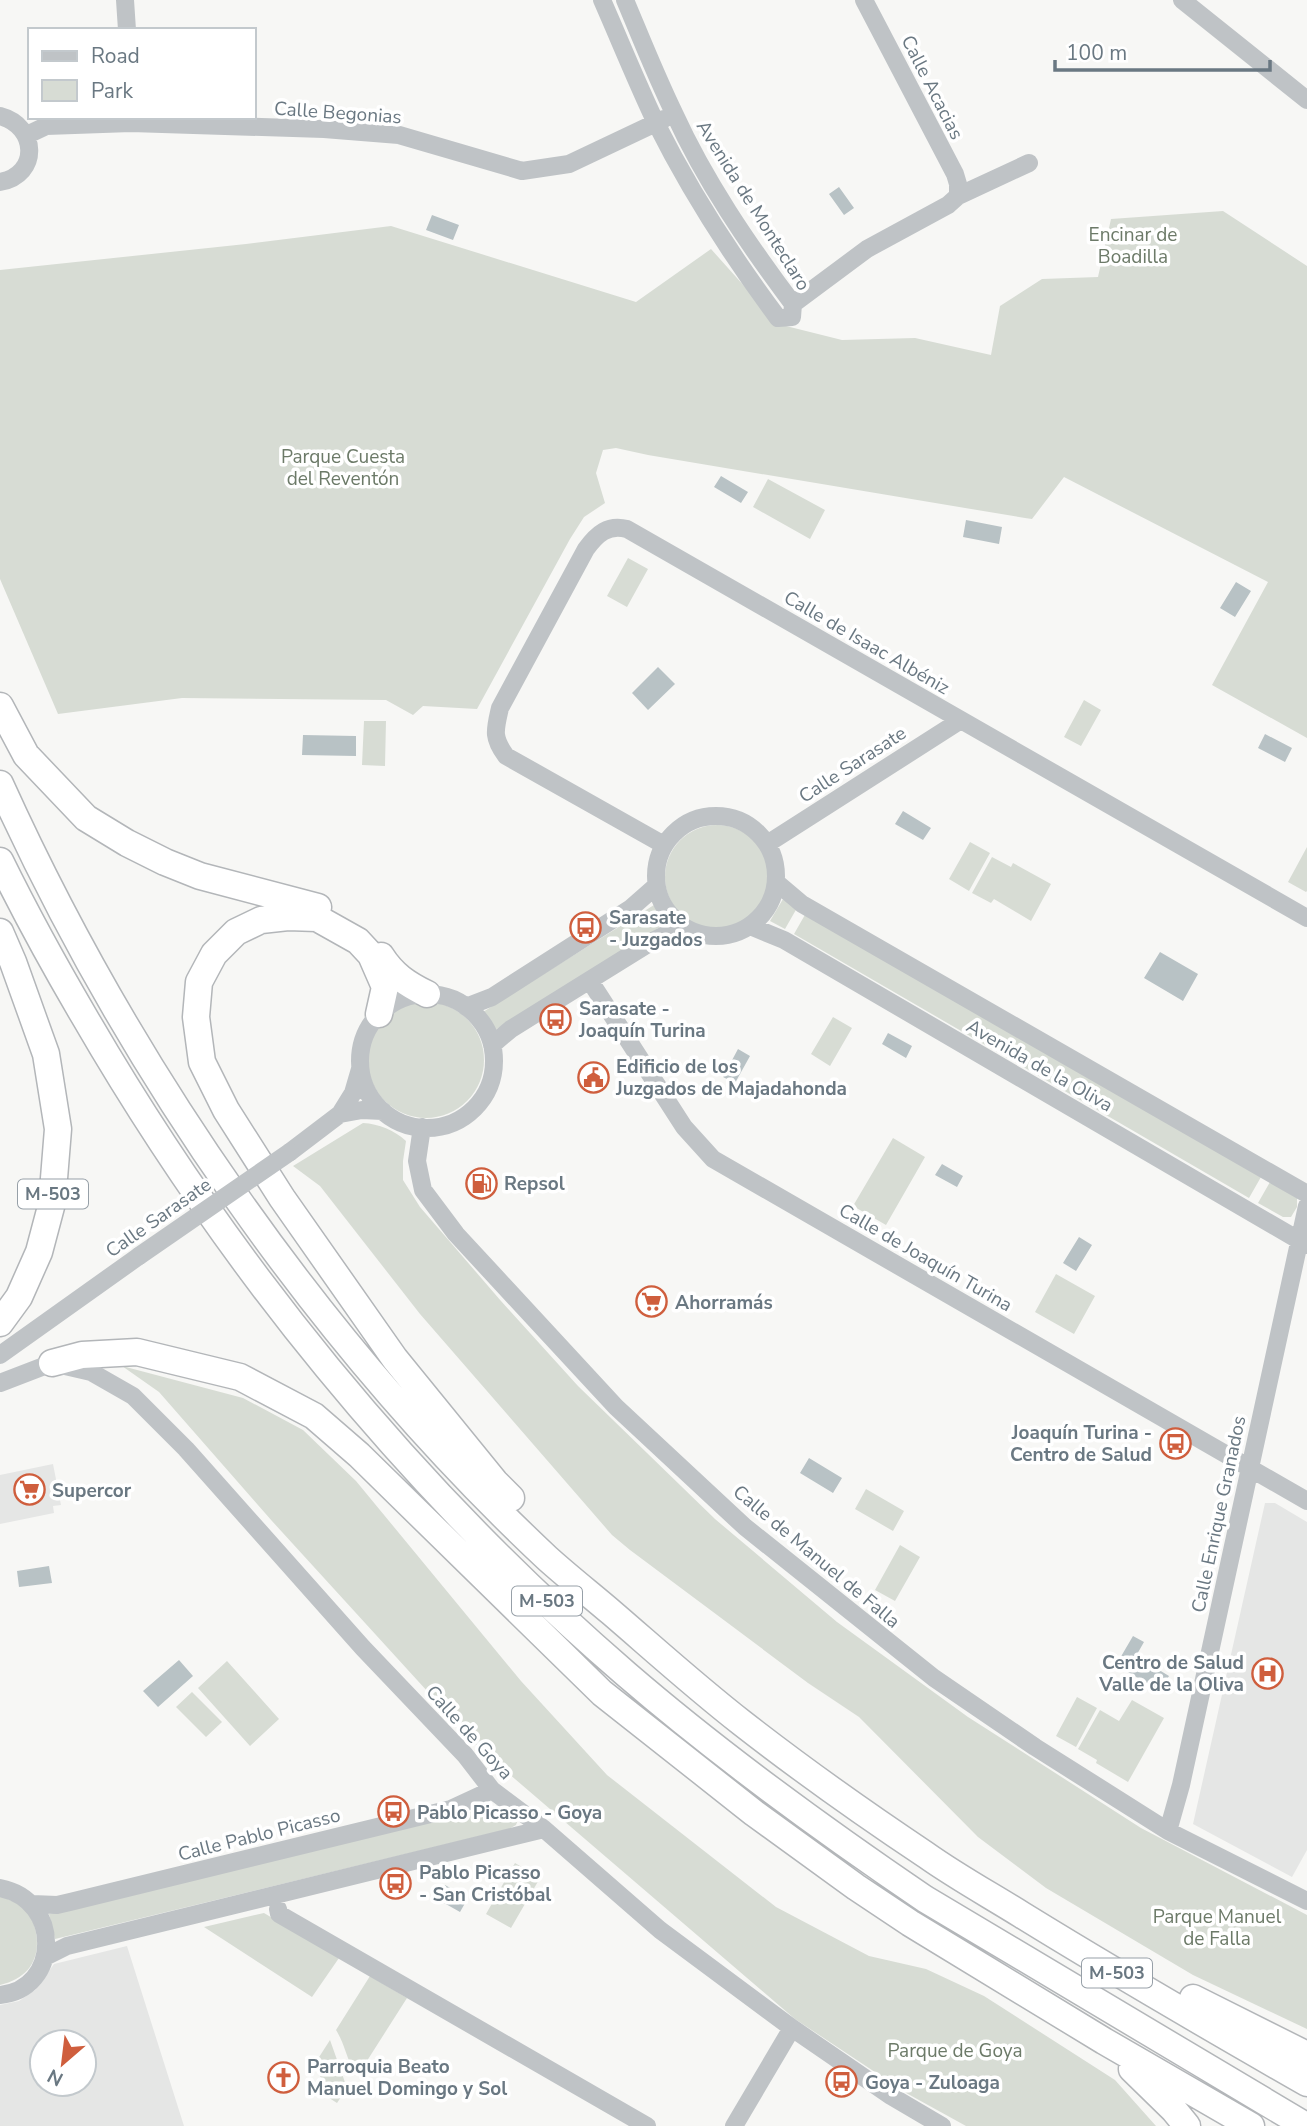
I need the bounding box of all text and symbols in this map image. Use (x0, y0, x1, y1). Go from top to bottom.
legend (28, 28, 256, 119)
scale bar (1055, 28, 1270, 72)
street label: Calle Acacias (895, 31, 969, 144)
text: 100 m (1066, 39, 1127, 67)
text: Road (91, 42, 140, 70)
text: Park (91, 77, 133, 105)
street label: Calle Begonias (273, 96, 403, 130)
street label: Avenida de Monteclaro (690, 115, 816, 296)
park label: Encinar de Boadilla (1089, 222, 1177, 270)
park label: Parque Cuesta del Reventón (281, 444, 405, 492)
street label: Calle de Isaac Albéniz (779, 585, 954, 701)
street label: Calle Sarasate (794, 720, 911, 809)
place label: Sarasate - Juzgados (609, 905, 702, 953)
bus stop icon: Sarasate - Juzgados (569, 911, 603, 945)
place label: Sarasate - Joaquín Turina (578, 996, 706, 1044)
bus stop icon: Sarasate - Joaquín Turina (539, 1002, 573, 1036)
street label: Avenida de la Oliva (961, 1013, 1118, 1118)
place label: Edificio de los Juzgados de Majadahonda (615, 1054, 847, 1102)
public building icon: Edificio de los Juzgados de Majadahonda (576, 1060, 610, 1094)
fuel station icon: Repsol (464, 1166, 498, 1200)
place label: Repsol (504, 1171, 565, 1197)
street label: Calle Sarasate (101, 1172, 216, 1264)
road number: M-503 (18, 1180, 88, 1209)
street label: Calle de Joaquín Turina (834, 1198, 1017, 1318)
supermarket icon: Ahorramás (635, 1285, 669, 1319)
place label: Ahorramás (675, 1290, 773, 1316)
street label: Calle Enrique Granados (1185, 1413, 1253, 1615)
place label: Joaquín Turina - Centro de Salud (1010, 1420, 1152, 1468)
bus stop icon: Joaquín Turina - Centro de Salud (1158, 1426, 1192, 1460)
supermarket icon: Supercor (12, 1473, 46, 1507)
place label: Supercor (52, 1478, 132, 1504)
street label: Calle de Manuel de Falla (727, 1479, 905, 1634)
road number: M-503 (512, 1586, 582, 1616)
place label: Centro de Salud Valle de la Oliva (1098, 1650, 1244, 1698)
hospital icon: Centro de Salud Valle de la Oliva (1250, 1656, 1284, 1690)
street label: Calle de Goya (420, 1680, 519, 1785)
bus stop icon: Pablo Picasso - Goya (377, 1795, 411, 1829)
place label: Pablo Picasso - Goya (417, 1800, 602, 1826)
street label: Calle Pablo Picasso (175, 1802, 343, 1868)
place label: Pablo Picasso - San Cristóbal (419, 1860, 551, 1908)
bus stop icon: Pablo Picasso - San Cristóbal (379, 1866, 413, 1900)
park label: Parque Manuel de Falla (1153, 1904, 1282, 1952)
road number: M-503 (1082, 1958, 1152, 1987)
north arrow (28, 2028, 98, 2098)
park label: Parque de Goya (888, 2038, 1022, 2064)
place label: Parroquia Beato Manuel Domingo y Sol (307, 2054, 507, 2102)
church icon: Parroquia Beato Manuel Domingo y Sol (267, 2060, 301, 2094)
text: N (43, 2062, 68, 2092)
bus stop icon: Goya - Zuloaga (825, 2065, 859, 2099)
place label: Goya - Zuloaga (865, 2070, 1000, 2096)

